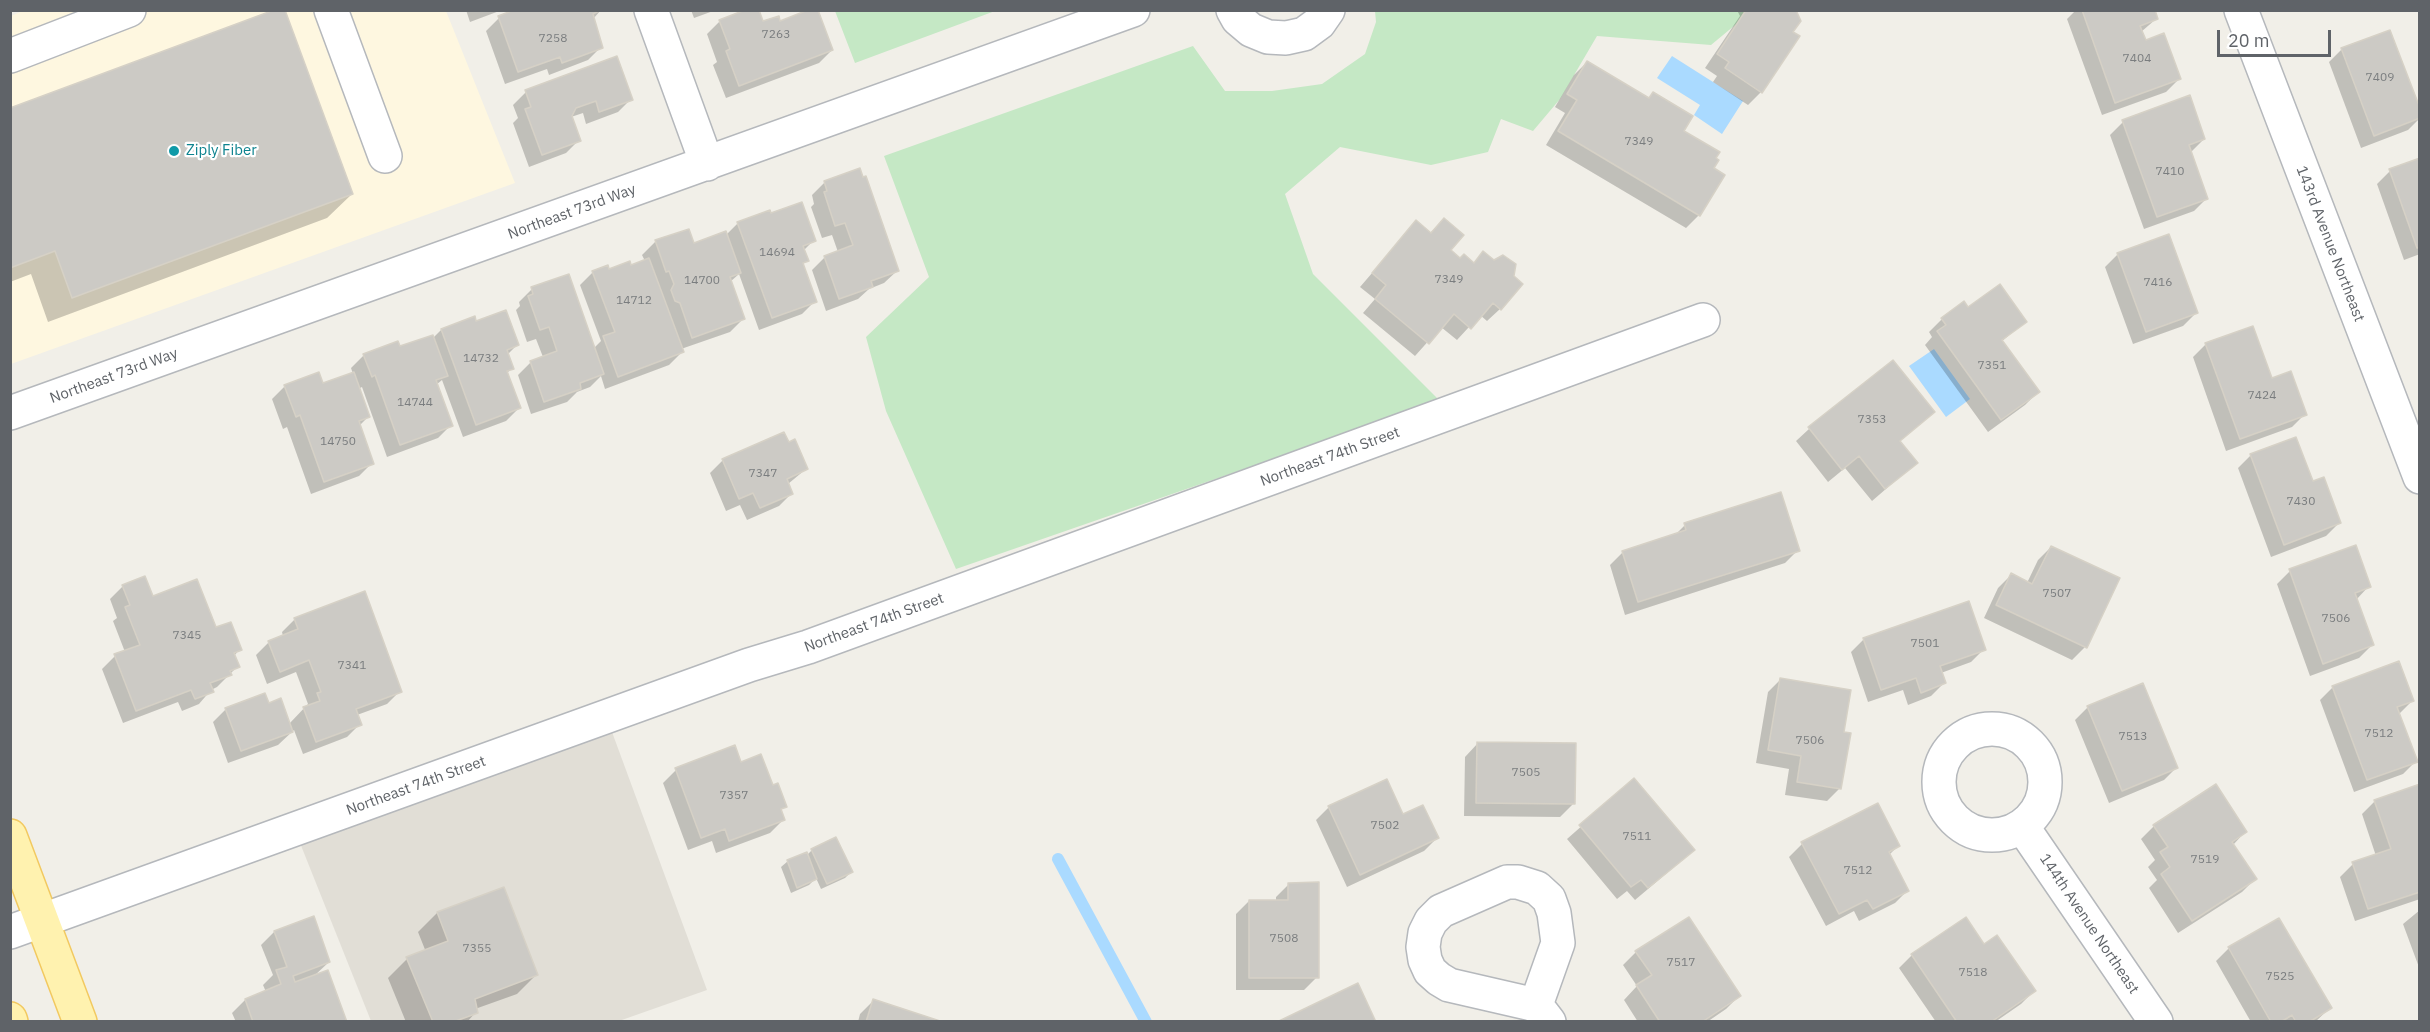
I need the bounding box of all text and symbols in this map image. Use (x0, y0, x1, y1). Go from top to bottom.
scale bar (2220, 18, 2334, 56)
house number: 7263 (762, 28, 790, 42)
text: 20 m (2228, 29, 2270, 52)
house number: 7258 (539, 32, 567, 46)
house number: 7404 (2123, 52, 2151, 66)
house number: 7409 (2366, 71, 2394, 85)
house number: 7349 (1625, 135, 1653, 149)
place label: Ziply Fiber (186, 142, 257, 160)
marker: Ziply Fiber (167, 144, 181, 158)
street label: 143rd Avenue Northeast (2292, 164, 2368, 324)
house number: 7410 (2156, 165, 2184, 179)
street label: Northeast 73rd Way (506, 180, 638, 244)
house number: 14694 (759, 246, 795, 260)
house number: 7349 (1435, 273, 1463, 287)
house number: 14700 (684, 274, 720, 288)
house number: 7416 (2144, 276, 2172, 290)
house number: 14712 (616, 294, 652, 308)
street label: Northeast 73rd Way (48, 344, 180, 408)
house number: 14732 (463, 352, 499, 366)
house number: 7351 (1978, 359, 2006, 373)
house number: 7424 (2248, 389, 2276, 403)
house number: 14744 (397, 396, 433, 410)
house number: 7353 (1858, 413, 1886, 427)
street label: Northeast 74th Street (1258, 423, 1402, 491)
house number: 14750 (320, 435, 356, 449)
house number: 7347 (749, 467, 777, 481)
house number: 7430 (2287, 495, 2315, 509)
house number: 7507 (2043, 587, 2071, 601)
street label: Northeast 74th Street (802, 589, 946, 657)
house number: 7506 (2322, 612, 2350, 626)
house number: 7345 (173, 629, 201, 643)
house number: 7501 (1911, 637, 1939, 651)
house number: 7341 (338, 659, 366, 673)
house number: 7512 (2365, 727, 2393, 741)
house number: 7513 (2119, 730, 2147, 744)
house number: 7506 (1796, 734, 1824, 748)
street label: Northeast 74th Street (344, 752, 488, 820)
house number: 7505 (1512, 766, 1540, 780)
house number: 7357 (720, 789, 748, 803)
house number: 7502 (1371, 819, 1399, 833)
house number: 7511 (1623, 830, 1651, 844)
street label: 144th Avenue Northeast (2035, 851, 2143, 997)
house number: 7519 (2191, 853, 2219, 867)
house number: 7512 (1844, 864, 1872, 878)
house number: 7508 (1270, 932, 1298, 946)
house number: 7355 (463, 942, 491, 956)
house number: 7517 (1667, 956, 1695, 970)
house number: 7518 (1959, 966, 1987, 980)
house number: 7525 (2266, 970, 2294, 984)

